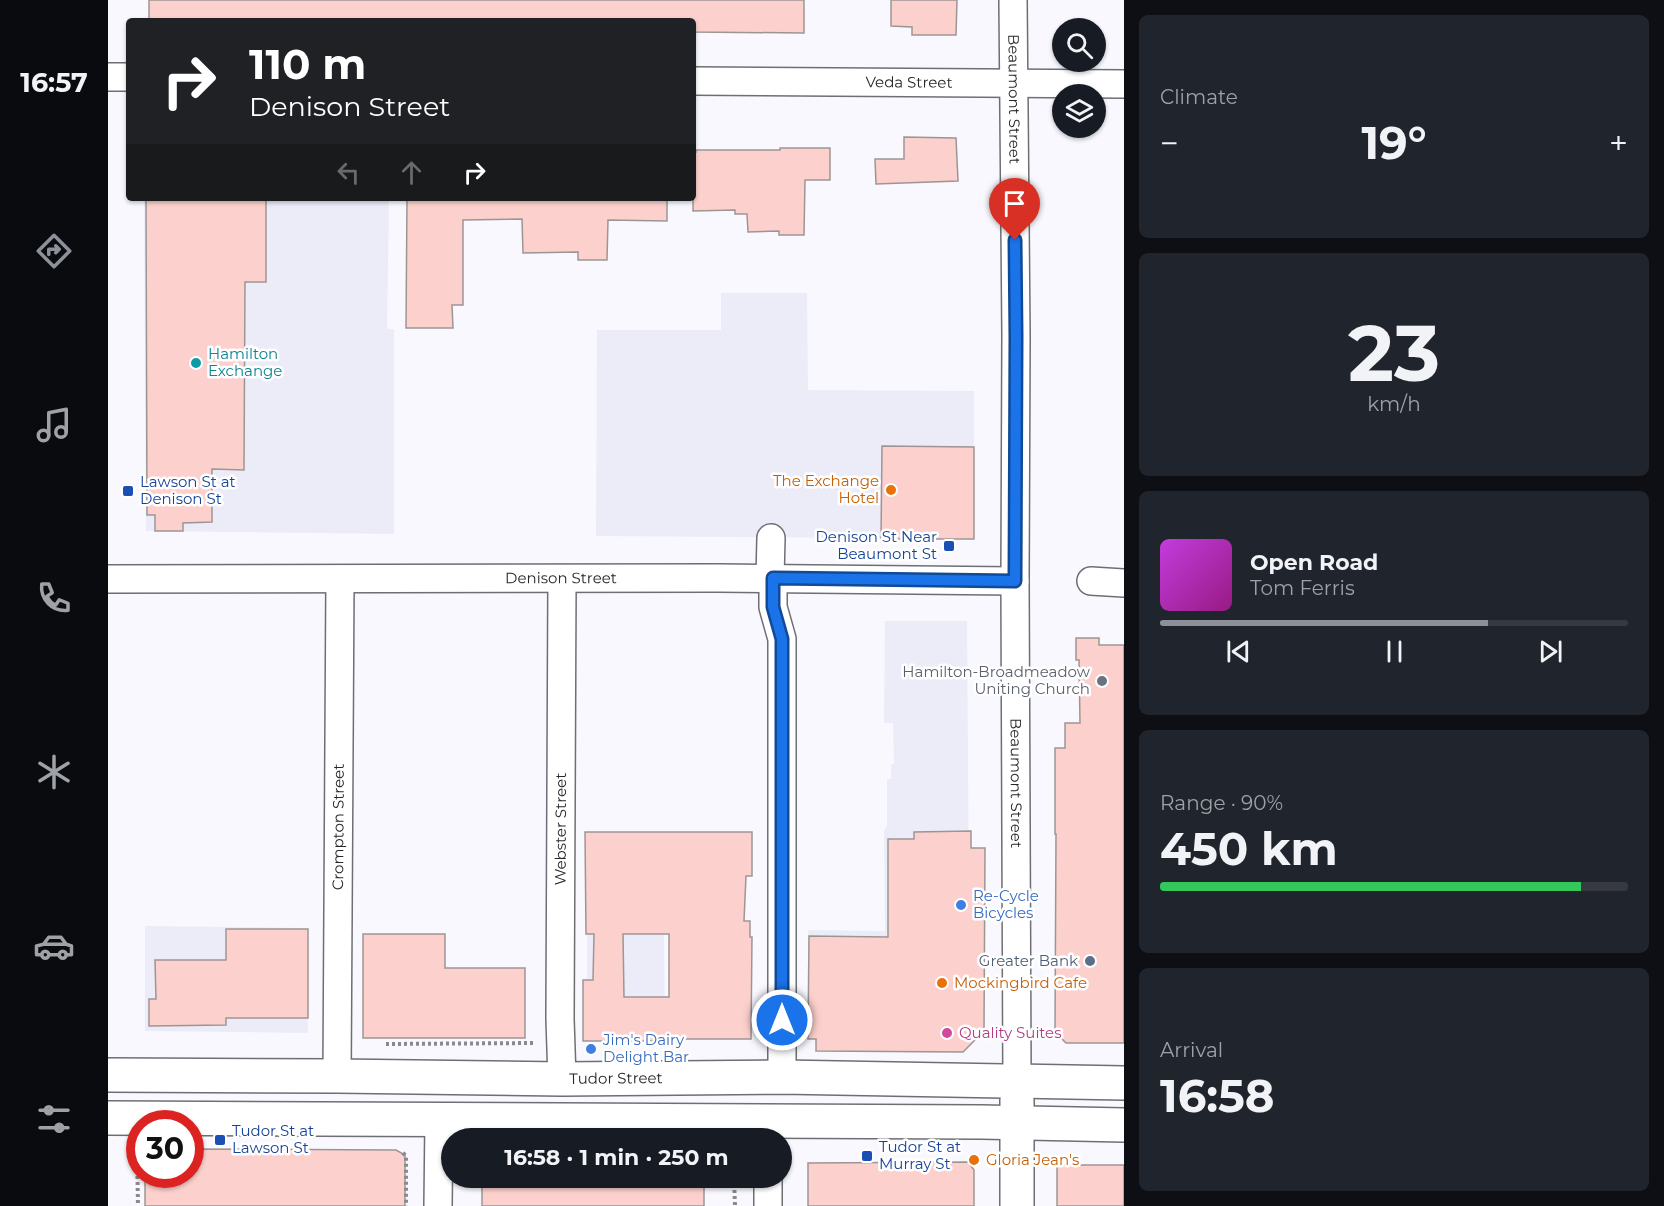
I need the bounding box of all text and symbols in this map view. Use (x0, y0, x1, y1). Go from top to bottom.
map controls (1052, 18, 1106, 138)
button: search (1052, 18, 1106, 72)
street label: Beaumont Street (1004, 34, 1024, 164)
text: 110 m (249, 38, 366, 90)
icon: right (150, 42, 228, 120)
text: 16:57 (20, 66, 88, 99)
street label: Veda Street (865, 72, 953, 92)
button: layers (1052, 84, 1106, 138)
text: Climate (1160, 85, 1238, 109)
text: Denison Street (249, 90, 450, 123)
text: 19° (1361, 115, 1427, 170)
text: − (1160, 123, 1179, 163)
text: + (1609, 123, 1628, 163)
icon: left (332, 156, 365, 189)
icon: ahead (395, 156, 428, 189)
icon: right (458, 156, 491, 189)
pin (989, 178, 1040, 240)
icon: arrive (998, 187, 1031, 220)
icon: directions (33, 230, 75, 272)
text: 23 (1348, 305, 1440, 401)
place label: Hamilton Exchange (208, 344, 282, 380)
marker: Hamilton Exchange (189, 356, 203, 370)
text: km/h (1367, 392, 1421, 416)
icon: music (33, 404, 75, 446)
place label: The Exchange Hotel (773, 471, 879, 507)
place label: Lawson St at Denison St (140, 472, 236, 508)
marker: The Exchange Hotel (884, 483, 898, 497)
marker: Lawson St at Denison St (121, 484, 135, 498)
place label: Denison St Near Beaumont St (815, 527, 937, 563)
marker: Denison St Near Beaumont St (942, 539, 956, 553)
text: Open Road (1250, 549, 1378, 576)
street label: Denison Street (505, 568, 617, 587)
text: Tom Ferris (1250, 576, 1355, 600)
icon: phone (33, 577, 75, 619)
icon: previous (1222, 635, 1255, 668)
icon: pause (1378, 635, 1411, 668)
icon: next (1534, 635, 1567, 668)
place label: Hamilton-Broadmeadow Uniting Church (902, 662, 1091, 698)
marker: Hamilton-Broadmeadow Uniting Church (1095, 674, 1109, 688)
street label: Beaumont Street (1007, 718, 1026, 848)
icon: climate (33, 751, 75, 793)
street label: Crompton Street (328, 764, 348, 890)
street label: Webster Street (551, 773, 570, 885)
text: Range · 90% (1160, 791, 1283, 815)
text: 450 km (1160, 821, 1338, 876)
place label: Re-Cycle Bicycles (973, 886, 1039, 922)
marker: Re-Cycle Bicycles (954, 898, 968, 912)
icon: car (33, 925, 75, 967)
place label: Greater Bank (979, 951, 1078, 970)
marker: Greater Bank (1083, 954, 1097, 968)
place label: Mockingbird Cafe (954, 973, 1087, 992)
marker: Mockingbird Cafe (935, 976, 949, 990)
position arrow (750, 988, 814, 1052)
place label: Quality Suites (959, 1023, 1061, 1042)
marker: Quality Suites (940, 1026, 954, 1040)
place label: Jim's Dairy Delight Bar (602, 1030, 689, 1066)
text: Arrival (1160, 1038, 1223, 1062)
marker: Jim's Dairy Delight Bar (584, 1042, 598, 1056)
street label: Tudor Street (569, 1068, 663, 1088)
text: 16:58 (1160, 1068, 1275, 1123)
icon: filters (33, 1098, 75, 1140)
speed limit sign: 30 (126, 1110, 204, 1188)
place label: Tudor St at Lawson St (232, 1121, 314, 1157)
marker: Tudor St at Lawson St (213, 1133, 227, 1147)
place label: Tudor St at Murray St (879, 1137, 961, 1173)
text: 16:58 · 1 min · 250 m (504, 1144, 729, 1171)
marker: Tudor St at Murray St (860, 1149, 874, 1163)
place label: Gloria Jean's (986, 1150, 1079, 1169)
marker: Gloria Jean's (967, 1153, 981, 1167)

